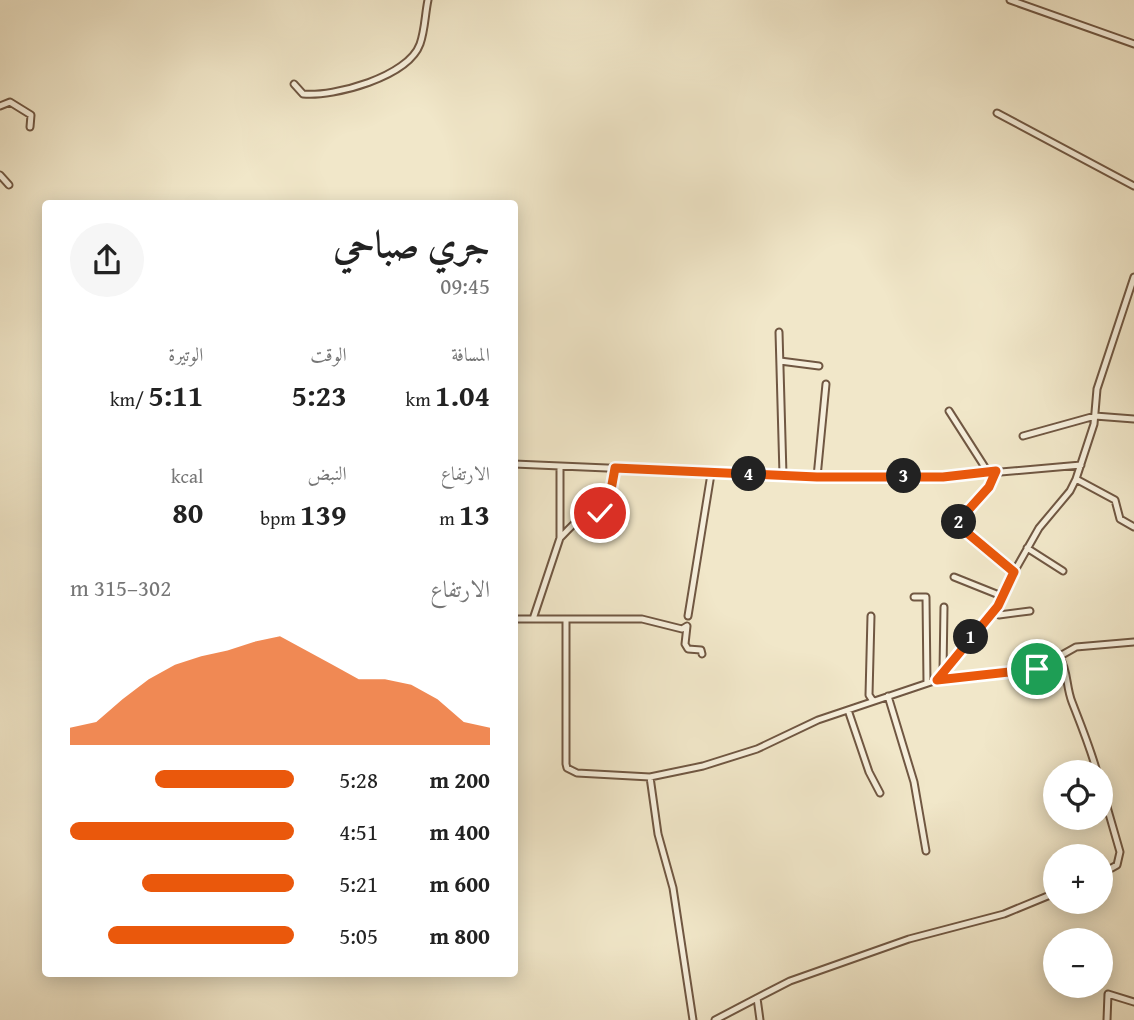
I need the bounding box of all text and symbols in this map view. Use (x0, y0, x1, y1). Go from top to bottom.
text: جري صباحي (333, 215, 490, 271)
button: share (70, 223, 144, 297)
text: 09:45 (440, 269, 490, 302)
text: الوتيرة (168, 340, 203, 368)
text: الوقت (310, 340, 347, 368)
text: المسافة (451, 340, 490, 368)
text: 5:11 (148, 373, 203, 417)
text: 5:23 (292, 373, 347, 417)
text: 1.04 (435, 373, 490, 417)
text: /km (110, 385, 148, 413)
text: km (406, 385, 435, 413)
pin: 4 (732, 456, 766, 491)
pin: 3 (886, 458, 922, 494)
text: النبض (308, 459, 347, 487)
text: الارتفاع (441, 459, 490, 487)
text: 4 (744, 459, 753, 487)
text: 3 (899, 461, 908, 489)
text: kcal (171, 462, 203, 490)
pin (570, 483, 630, 543)
text: 80 (172, 490, 203, 534)
text: 139 (300, 492, 347, 536)
text: 13 (459, 492, 490, 536)
icon: check (581, 494, 619, 532)
text: bpm (260, 504, 300, 532)
text: m (439, 504, 459, 532)
pin: 2 (942, 504, 976, 540)
text: 2 (954, 507, 963, 535)
text: 302–315 m (70, 571, 171, 604)
text: الارتفاع (430, 572, 490, 605)
pin: 1 (954, 620, 988, 654)
text: 1 (966, 622, 975, 650)
pin (1007, 639, 1067, 699)
icon: arrive (1018, 650, 1056, 688)
map controls (1043, 760, 1113, 998)
button: locate (1043, 760, 1113, 830)
text: 5:28 (339, 763, 378, 796)
text: 200 m (429, 763, 490, 796)
text: 4:51 (339, 815, 378, 848)
text: 400 m (429, 815, 490, 848)
button: + (1043, 844, 1113, 914)
text: 5:21 (339, 867, 378, 900)
text: 600 m (429, 867, 490, 900)
text: 5:05 (339, 919, 378, 952)
text: 800 m (429, 919, 490, 952)
button: − (1043, 928, 1113, 998)

